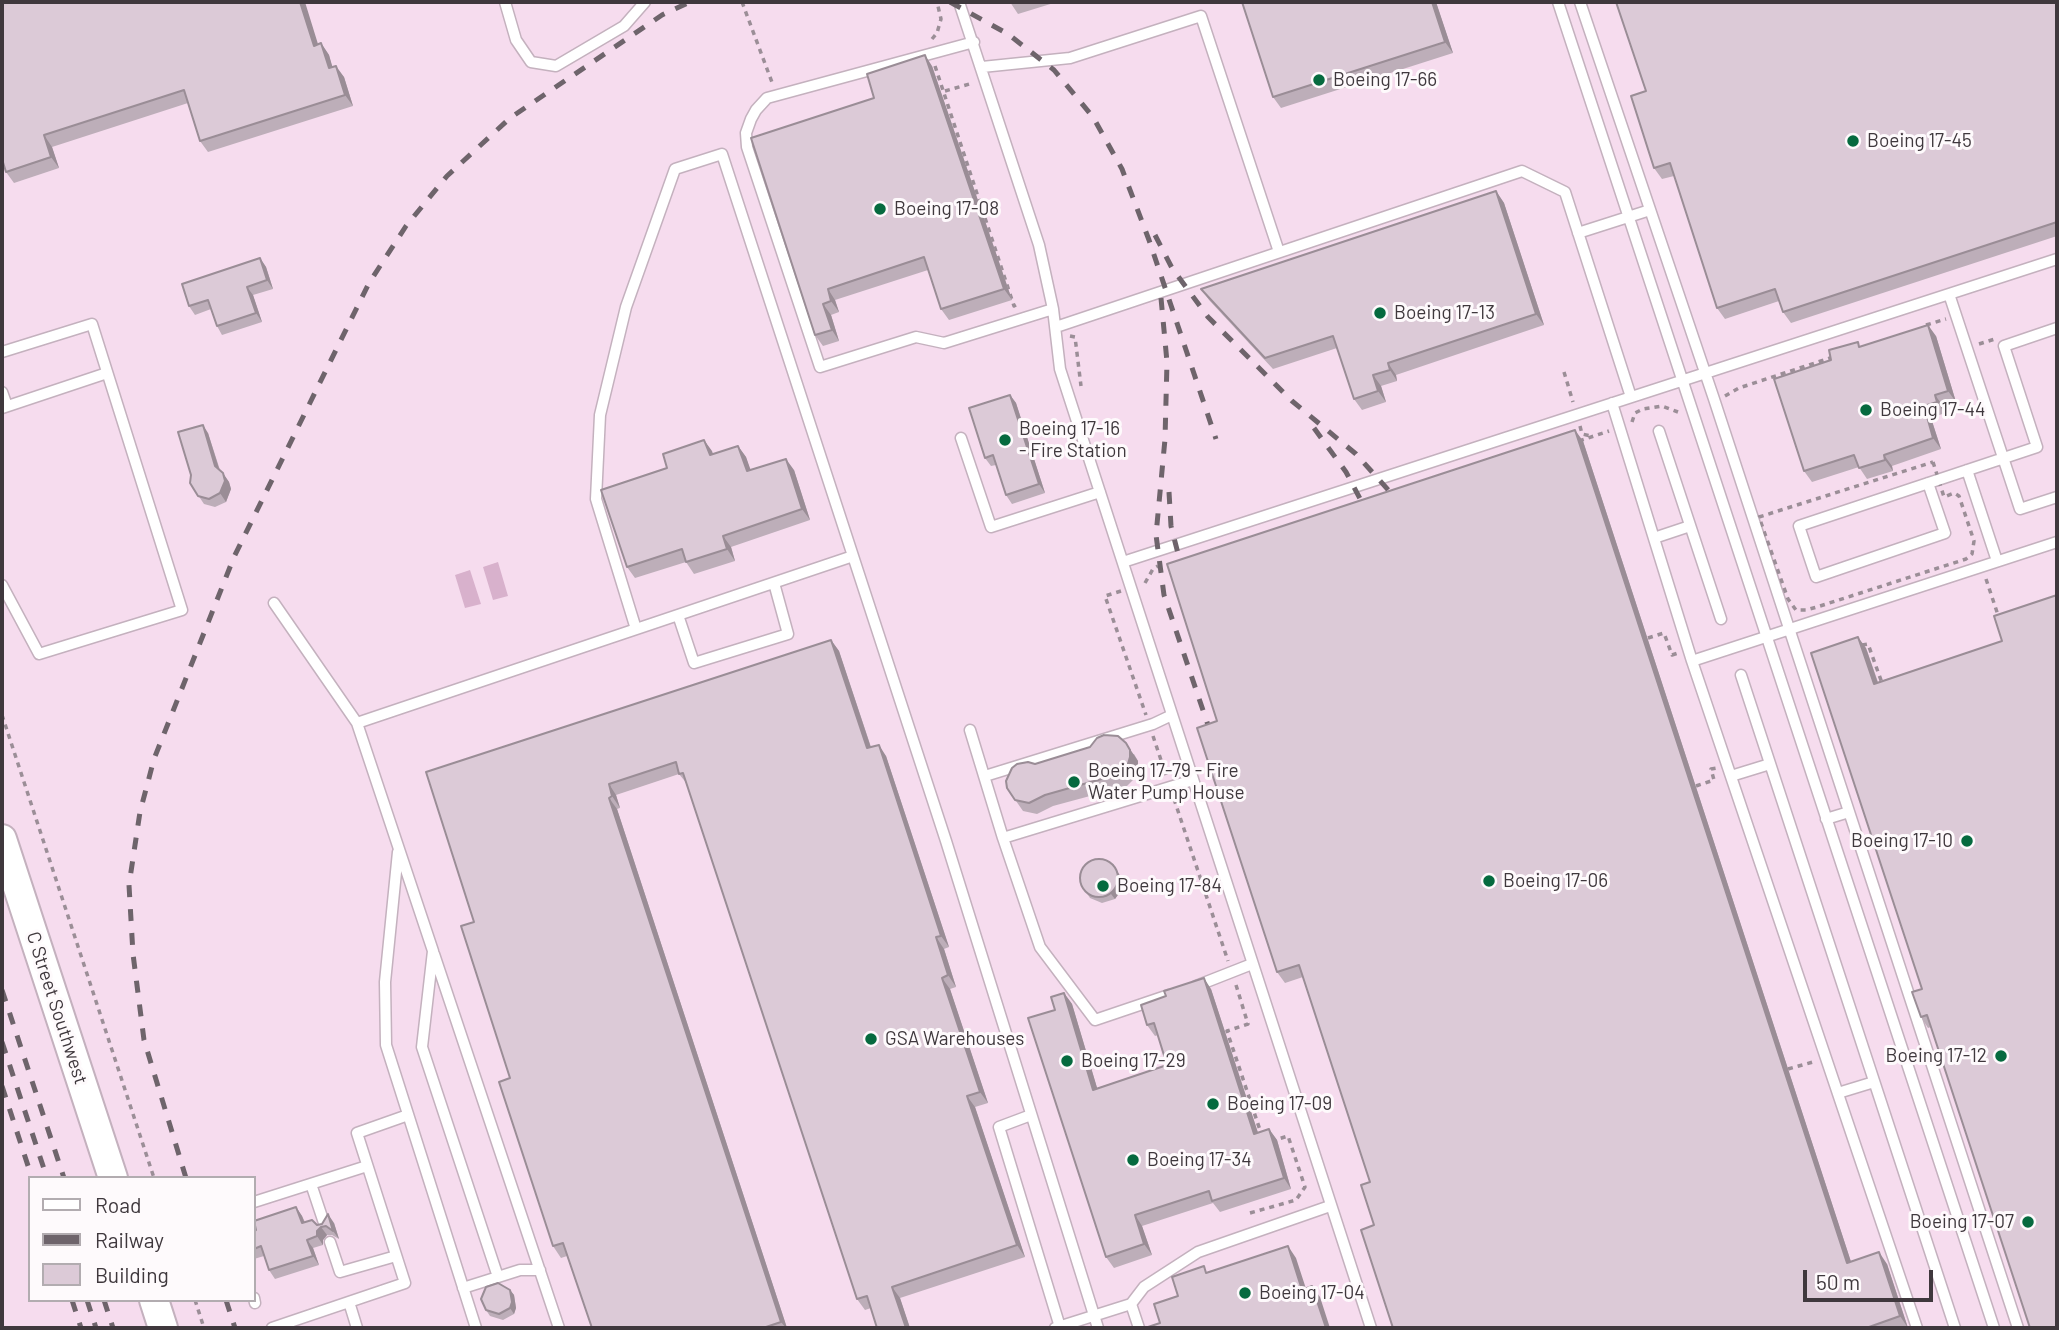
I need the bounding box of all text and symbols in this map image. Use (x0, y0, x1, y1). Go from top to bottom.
place label: Boeing 17-66 (1333, 69, 1437, 91)
marker: Boeing 17-66 (1311, 72, 1327, 88)
place label: Boeing 17-45 (1867, 130, 1972, 152)
marker: Boeing 17-45 (1845, 133, 1861, 149)
place label: Boeing 17-08 (894, 198, 999, 220)
marker: Boeing 17-08 (872, 201, 888, 217)
place label: Boeing 17-13 (1394, 302, 1495, 324)
marker: Boeing 17-13 (1372, 305, 1388, 321)
place label: Boeing 17-44 (1880, 399, 1986, 421)
marker: Boeing 17-44 (1858, 402, 1874, 418)
place label: Boeing 17-16 - Fire Station (1019, 418, 1127, 462)
marker: Boeing 17-16 - Fire Station (997, 432, 1013, 448)
place label: Boeing 17-79 - Fire Water Pump House (1088, 760, 1245, 804)
marker: Boeing 17-79 - Fire Water Pump House (1066, 774, 1082, 790)
place label: Boeing 17-10 (1851, 830, 1953, 852)
marker: Boeing 17-10 (1959, 833, 1975, 849)
place label: Boeing 17-06 (1503, 870, 1608, 892)
marker: Boeing 17-06 (1481, 873, 1497, 889)
place label: Boeing 17-84 (1117, 875, 1222, 897)
marker: Boeing 17-84 (1095, 878, 1111, 894)
street label: C Street Southwest (22, 929, 92, 1087)
place label: GSA Warehouses (885, 1028, 1024, 1050)
marker: GSA Warehouses (863, 1031, 879, 1047)
place label: Boeing 17-12 (1886, 1045, 1987, 1067)
marker: Boeing 17-12 (1993, 1048, 2009, 1064)
place label: Boeing 17-29 (1081, 1050, 1186, 1072)
marker: Boeing 17-29 (1059, 1053, 1075, 1069)
place label: Boeing 17-09 (1227, 1093, 1332, 1115)
marker: Boeing 17-09 (1205, 1096, 1221, 1112)
place label: Boeing 17-34 (1147, 1149, 1252, 1171)
marker: Boeing 17-34 (1125, 1152, 1141, 1168)
legend (28, 1176, 256, 1302)
text: Road (95, 1192, 141, 1217)
place label: Boeing 17-07 (1910, 1211, 2014, 1233)
marker: Boeing 17-07 (2020, 1214, 2036, 1230)
text: Railway (95, 1227, 164, 1252)
scale bar (1807, 1256, 1937, 1300)
text: Building (95, 1262, 169, 1287)
text: 50 m (1816, 1269, 1860, 1294)
place label: Boeing 17-04 (1259, 1282, 1365, 1304)
marker: Boeing 17-04 (1237, 1285, 1253, 1301)

